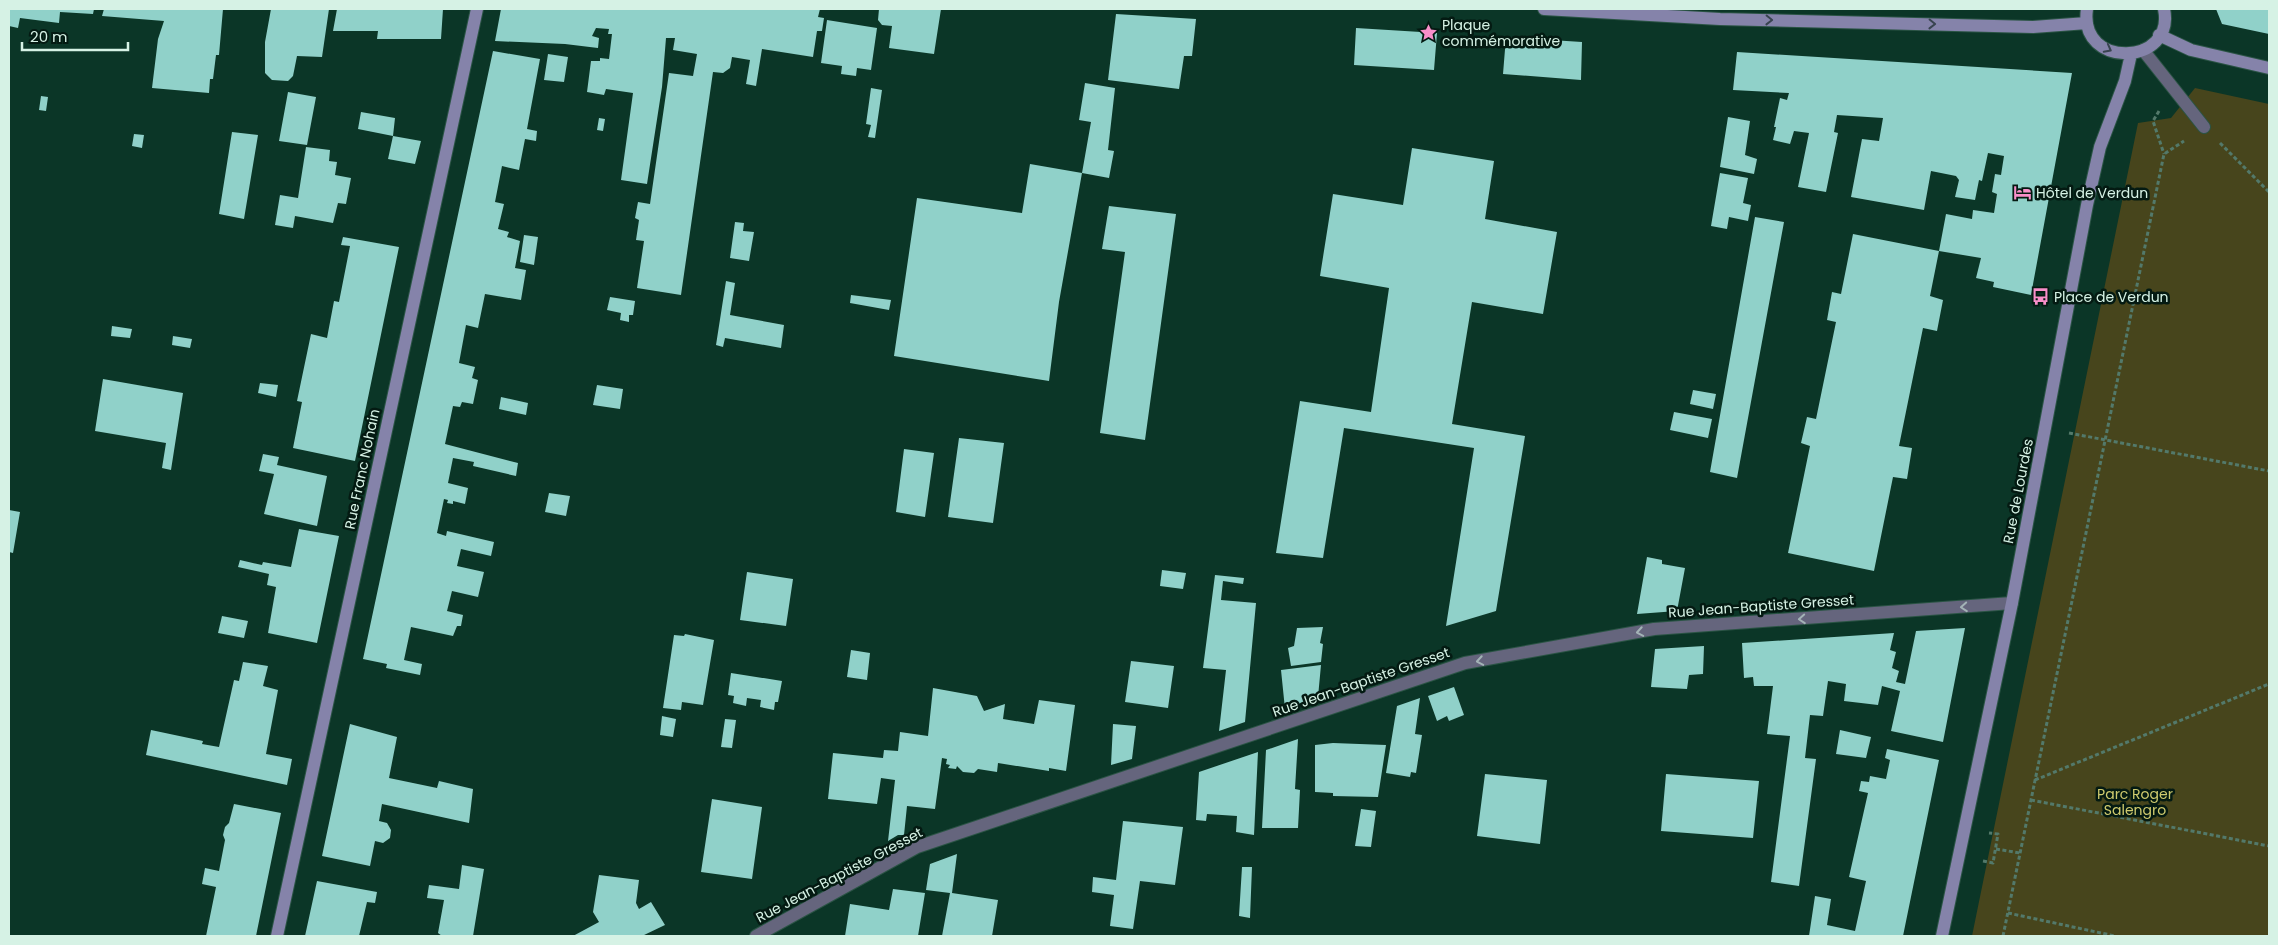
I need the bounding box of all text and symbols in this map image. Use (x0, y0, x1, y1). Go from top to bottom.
place label: Plaque commémorative (1442, 15, 1560, 51)
one-way arrow (1766, 15, 1773, 25)
one-way arrow (1928, 19, 1936, 29)
scale bar (22, 20, 129, 52)
place icon: Plaque commémorative (1418, 23, 1438, 43)
text: 20 m (30, 26, 68, 47)
one-way arrow (2102, 43, 2111, 53)
hotel icon: Hôtel de Verdun (2012, 183, 2032, 203)
place label: Hôtel de Verdun (2036, 183, 2148, 203)
bus stop icon: Place de Verdun (2030, 287, 2050, 307)
place label: Place de Verdun (2054, 287, 2169, 307)
street label: Rue Franc Nohain (339, 407, 385, 531)
street label: Rue de Lourdes (1998, 437, 2038, 545)
street label: Rue Jean-Baptiste Gresset (1667, 590, 1855, 622)
one-way arrow (1960, 601, 1968, 612)
one-way arrow (1798, 613, 1806, 624)
one-way arrow (1636, 626, 1644, 636)
street label: Rue Jean-Baptiste Gresset (1270, 642, 1452, 722)
one-way arrow (1476, 655, 1484, 665)
park label: Parc Roger Salengro (2097, 784, 2173, 820)
street label: Rue Jean-Baptiste Gresset (752, 822, 926, 928)

